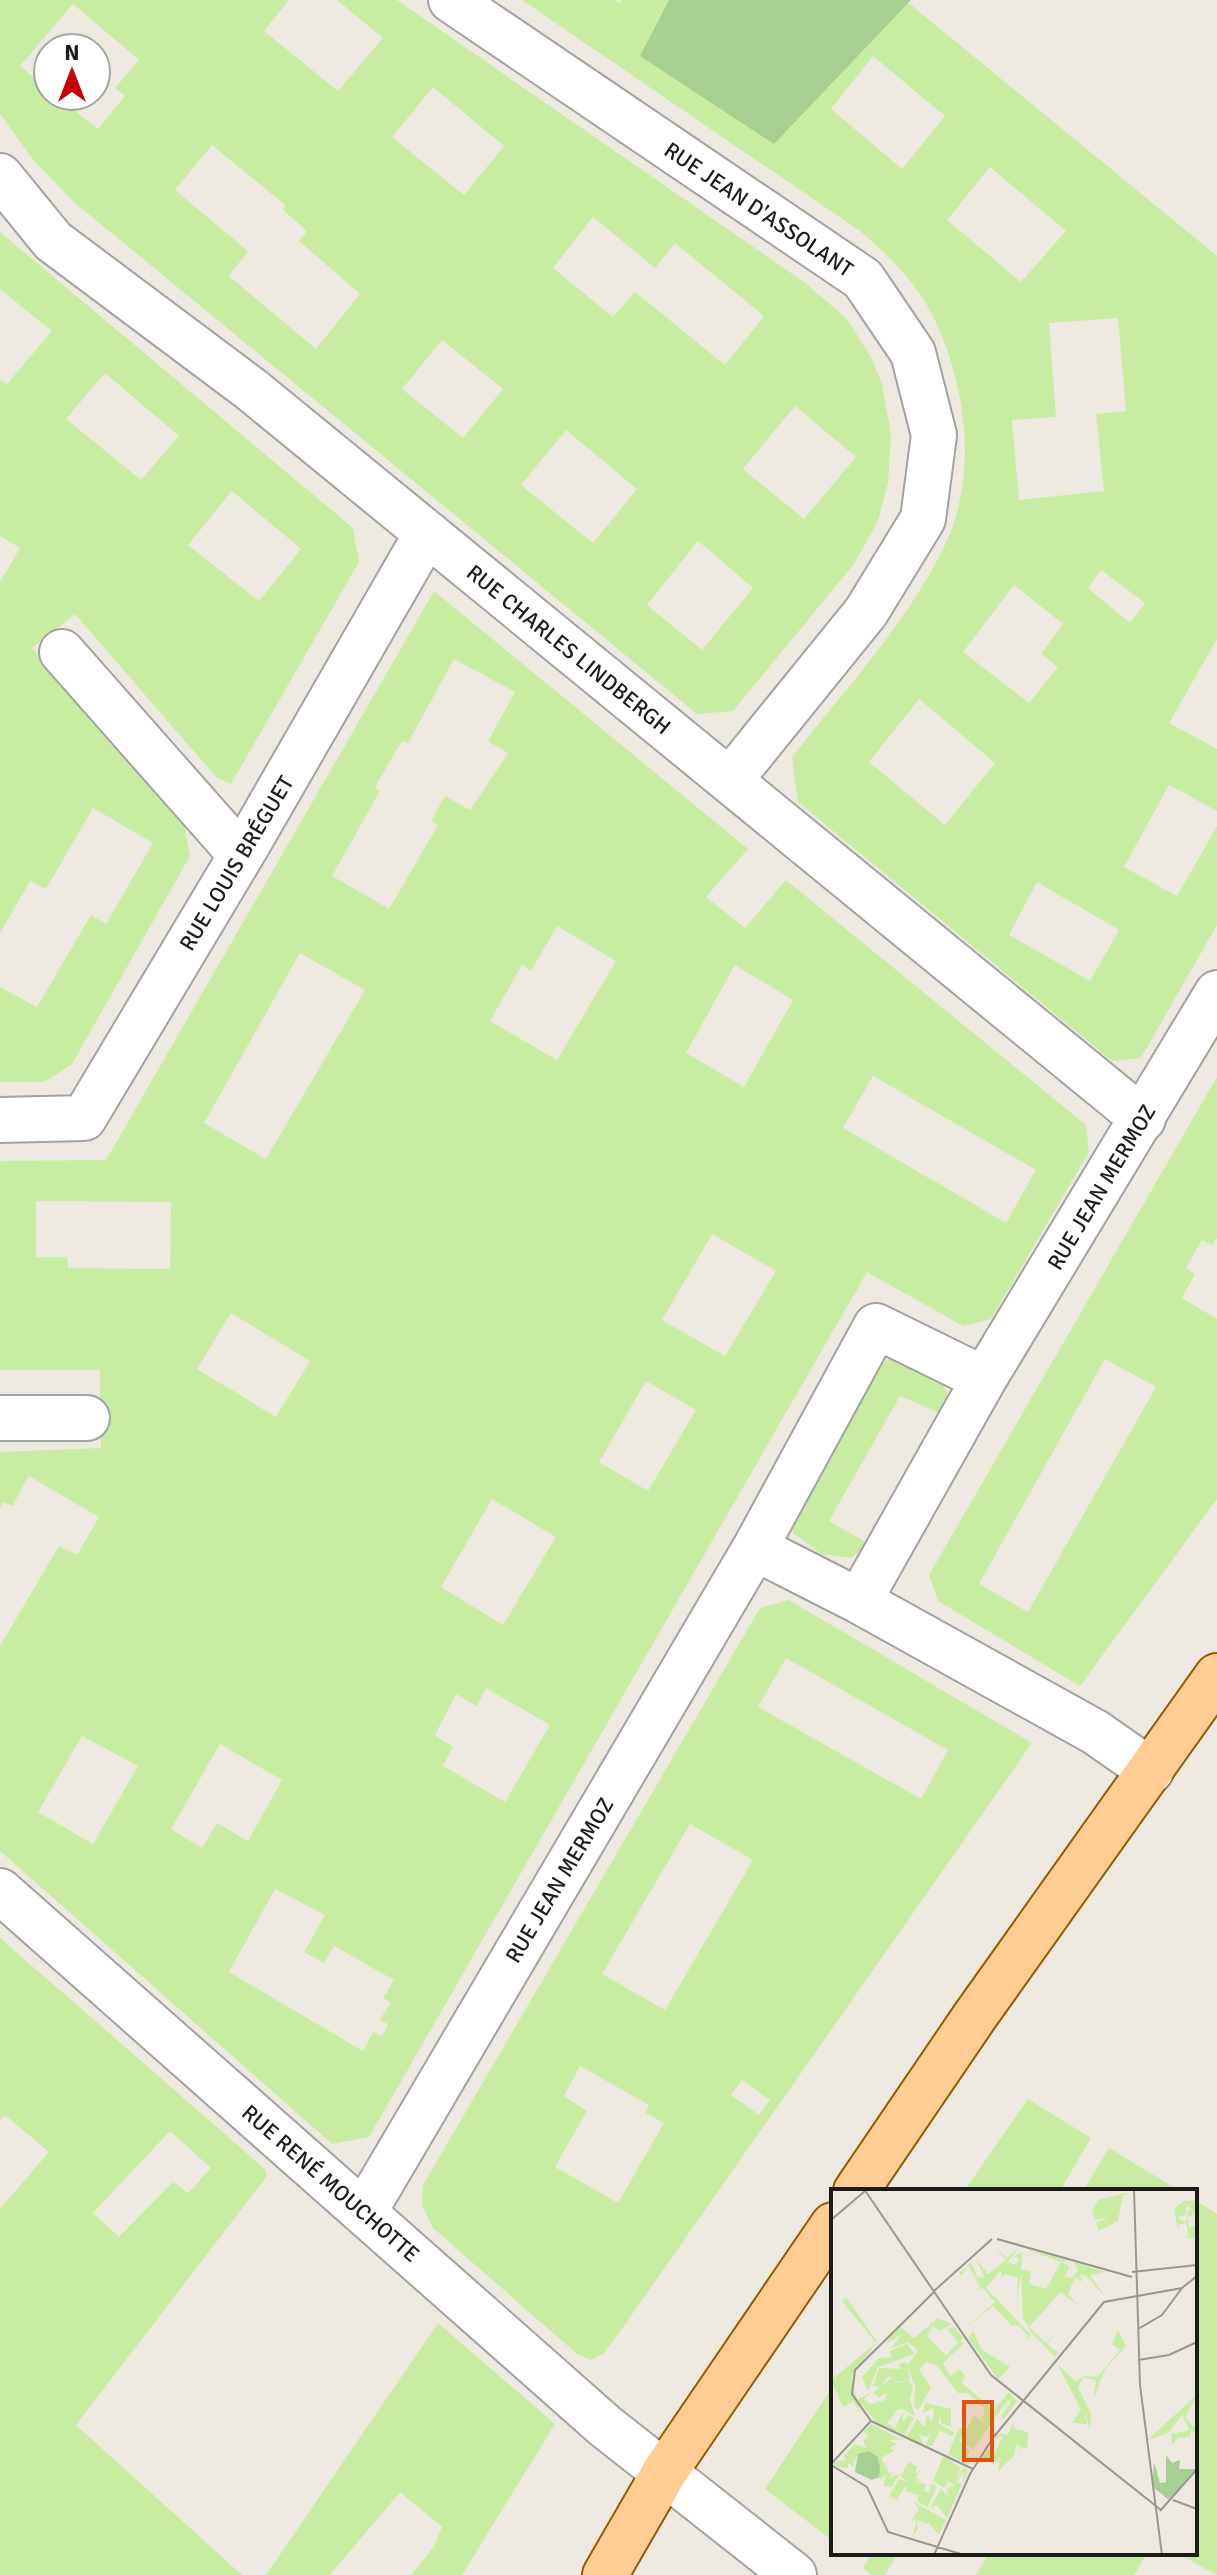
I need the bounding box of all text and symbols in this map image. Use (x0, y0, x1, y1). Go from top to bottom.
north arrow (32, 32, 112, 112)
text: N (64, 39, 80, 66)
street label: RUE JEAN D'ASSOLANT (659, 136, 858, 283)
street label: RUE CHARLES LINDBERGH (461, 559, 676, 740)
street label: RUE LOUIS BRÉGUET (173, 771, 299, 956)
street label: RUE JEAN MERMOZ (1041, 1100, 1161, 1275)
street label: RUE JEAN MERMOZ (499, 1793, 619, 1968)
street label: RUE RENÉ MOUCHOTTE (236, 2099, 425, 2268)
inset map (831, 2189, 1197, 2555)

